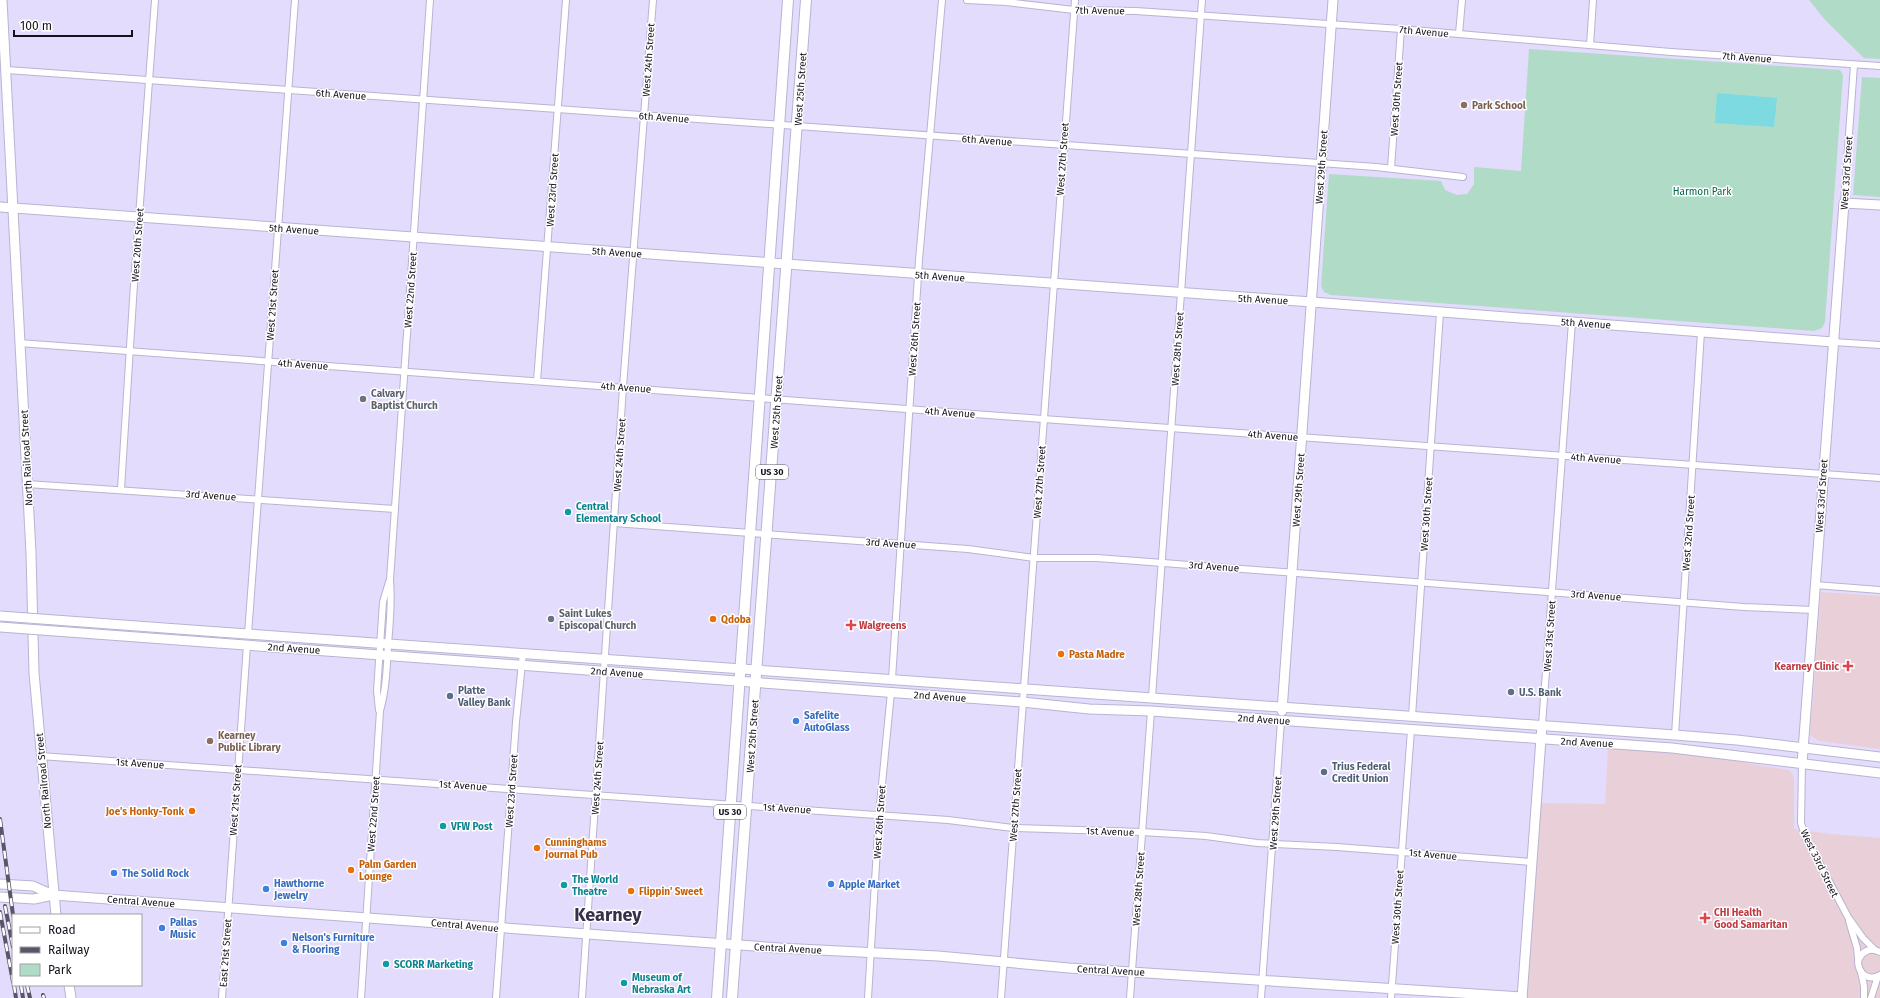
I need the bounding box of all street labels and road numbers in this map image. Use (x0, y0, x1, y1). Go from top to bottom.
street label: 7th Avenue (1075, 5, 1125, 17)
street label: West 24th Street (640, 22, 658, 97)
street label: 7th Avenue (1399, 24, 1449, 40)
street label: 7th Avenue (1722, 50, 1772, 66)
street label: West 25th Street (792, 52, 810, 126)
street label: West 30th Street (1388, 61, 1406, 137)
street label: 6th Avenue (315, 87, 367, 103)
street label: 6th Avenue (638, 110, 690, 126)
street label: West 27th Street (1054, 122, 1072, 196)
street label: West 29th Street (1313, 129, 1331, 204)
street label: 6th Avenue (961, 133, 1013, 149)
street label: West 33rd Street (1838, 135, 1856, 210)
street label: West 23rd Street (544, 152, 562, 227)
street label: West 20th Street (129, 207, 147, 283)
street label: 5th Avenue (268, 222, 319, 238)
street label: 5th Avenue (591, 245, 642, 261)
street label: West 22nd Street (402, 251, 420, 328)
street label: West 21st Street (265, 269, 282, 341)
street label: 5th Avenue (914, 269, 965, 285)
street label: 5th Avenue (1238, 293, 1288, 307)
street label: West 26th Street (906, 301, 924, 376)
street label: West 28th Street (1169, 311, 1187, 387)
street label: 5th Avenue (1560, 316, 1611, 332)
street label: 4th Avenue (277, 357, 329, 373)
street label: West 25th Street (768, 375, 786, 449)
street label: 4th Avenue (600, 380, 652, 396)
street label: 4th Avenue (924, 405, 976, 421)
street label: North Railroad Street (18, 409, 36, 506)
street label: West 24th Street (611, 417, 629, 492)
street label: 4th Avenue (1247, 428, 1299, 444)
street label: West 27th Street (1031, 445, 1049, 519)
street label: 4th Avenue (1570, 451, 1622, 467)
street label: West 29th Street (1290, 452, 1308, 527)
street label: West 33rd Street (1813, 458, 1831, 533)
road number: US 30 (756, 465, 788, 479)
street label: West 30th Street (1418, 476, 1436, 552)
street label: 3rd Avenue (185, 488, 236, 504)
street label: West 32nd Street (1680, 494, 1698, 571)
street label: 3rd Avenue (865, 536, 916, 552)
street label: 3rd Avenue (1188, 559, 1239, 575)
street label: 3rd Avenue (1570, 588, 1621, 604)
street label: West 31st Street (1542, 600, 1559, 672)
street label: 2nd Avenue (267, 641, 321, 657)
street label: 2nd Avenue (590, 665, 644, 681)
street label: 2nd Avenue (913, 689, 967, 705)
street label: West 25th Street (744, 699, 762, 773)
street label: 2nd Avenue (1237, 712, 1291, 728)
street label: North Railroad Street (34, 732, 54, 829)
street label: 2nd Avenue (1560, 736, 1614, 750)
street label: West 24th Street (589, 740, 607, 815)
street label: West 23rd Street (503, 753, 521, 828)
street label: 1st Avenue (115, 756, 165, 772)
street label: West 21st Street (228, 764, 245, 836)
street label: West 27th Street (1007, 768, 1025, 842)
street label: West 22nd Street (365, 775, 383, 852)
street label: West 29th Street (1267, 775, 1285, 850)
street label: 1st Avenue (438, 778, 488, 794)
street label: West 26th Street (871, 784, 889, 859)
street label: 1st Avenue (762, 801, 812, 817)
road number: US 30 (714, 805, 746, 819)
street label: 1st Avenue (1086, 825, 1134, 839)
street label: West 33rd Street (1798, 828, 1841, 900)
street label: 1st Avenue (1408, 847, 1458, 863)
street label: West 28th Street (1130, 851, 1148, 927)
street label: West 30th Street (1389, 869, 1407, 945)
street label: Central Avenue (107, 894, 175, 910)
street label: Central Avenue (431, 917, 499, 935)
street label: East 21st Street (218, 918, 234, 988)
street label: Central Avenue (754, 941, 822, 957)
street label: Central Avenue (1077, 963, 1145, 979)

